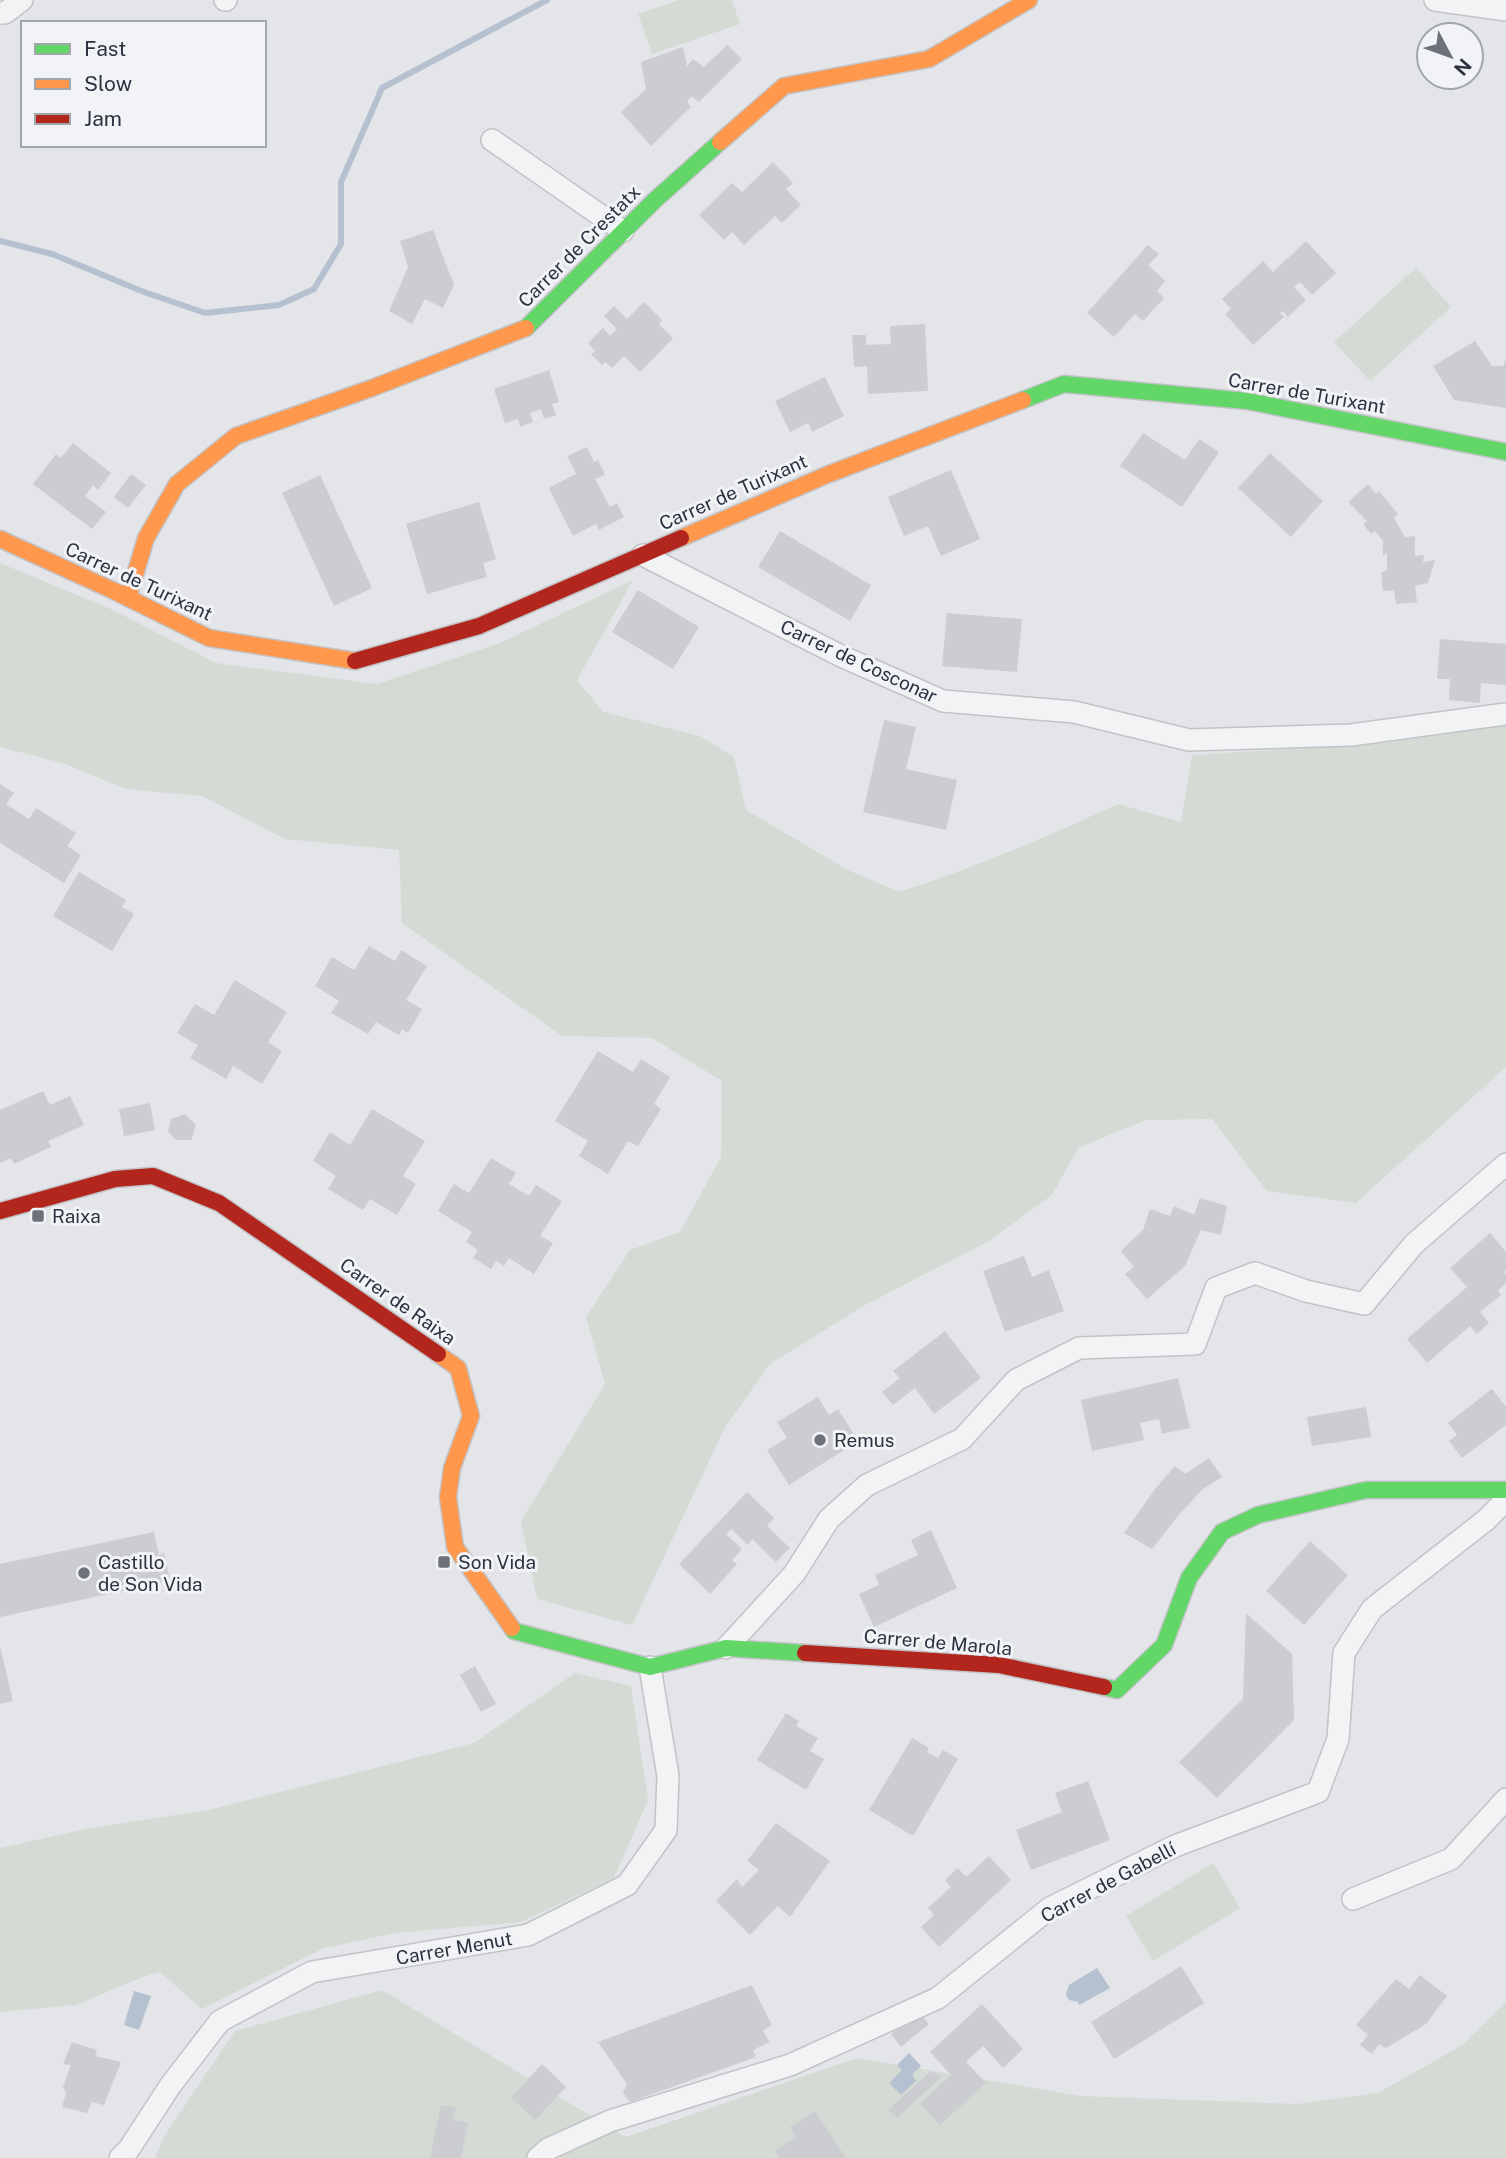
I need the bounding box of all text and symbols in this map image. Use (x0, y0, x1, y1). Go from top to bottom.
legend (21, 21, 266, 147)
north arrow (1415, 21, 1485, 91)
text: Fast (84, 36, 126, 61)
text: N (1450, 54, 1476, 80)
text: Slow (84, 71, 132, 96)
text: Jam (84, 106, 122, 131)
street label: Carrer de Crestatx (513, 180, 645, 312)
street label: Carrer de Turixant (1226, 368, 1388, 418)
street label: Carrer de Turixant (656, 449, 810, 535)
street label: Carrer de Turixant (62, 537, 216, 625)
street label: Carrer de Cosconar (777, 615, 941, 707)
place label: Raixa (52, 1205, 101, 1227)
marker: Raixa (30, 1208, 46, 1224)
street label: Carrer de Raixa (336, 1253, 460, 1349)
place label: Remus (834, 1429, 894, 1451)
marker: Remus (812, 1432, 828, 1448)
place label: Castillo de Son Vida (98, 1551, 203, 1595)
place label: Son Vida (458, 1551, 536, 1573)
marker: Son Vida (436, 1554, 452, 1570)
marker: Castillo de Son Vida (76, 1565, 92, 1581)
street label: Carrer de Marola (863, 1625, 1013, 1659)
street label: Carrer de Gabellí (1037, 1837, 1180, 1927)
street label: Carrer Menut (394, 1927, 514, 1969)

